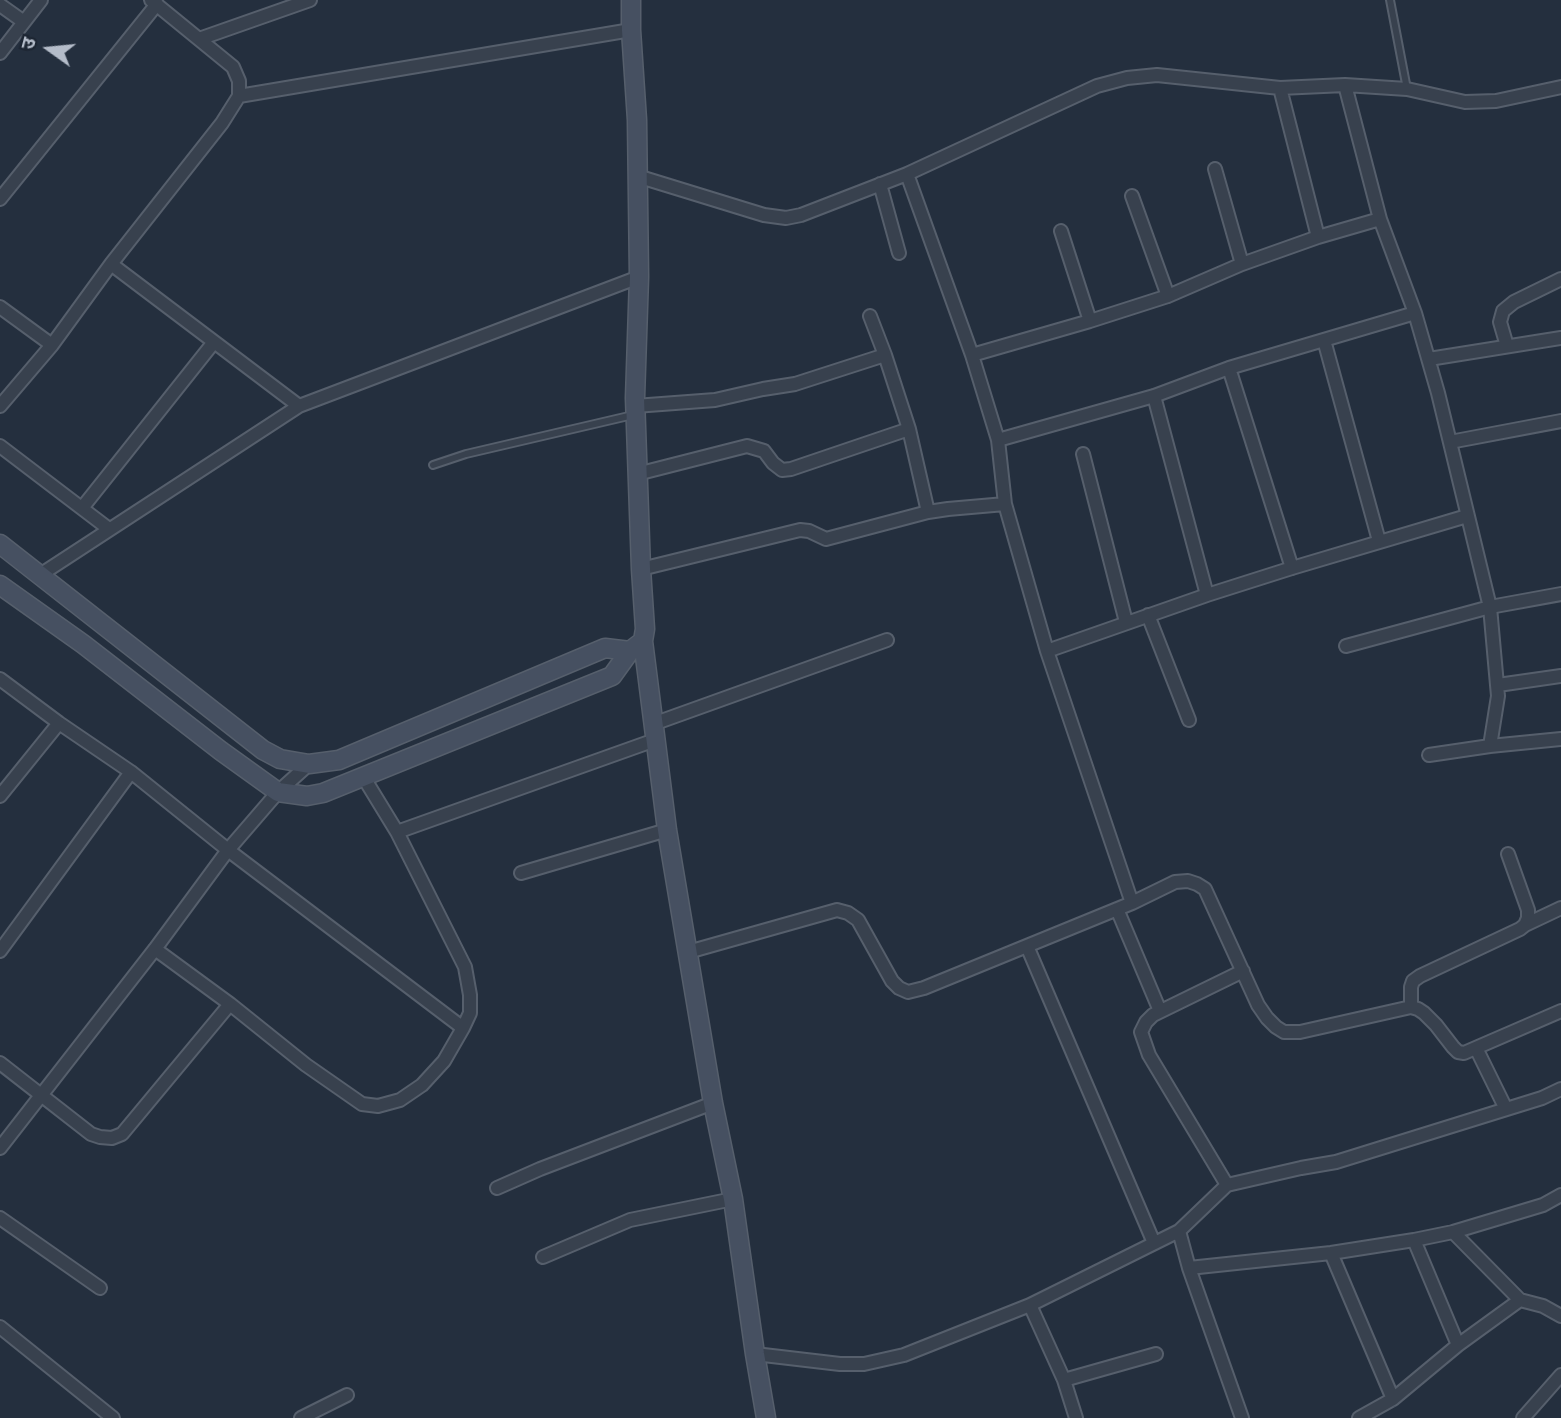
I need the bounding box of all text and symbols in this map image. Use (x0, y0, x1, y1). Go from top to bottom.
north arrow (14, 14, 84, 84)
text: उ (17, 35, 41, 52)

